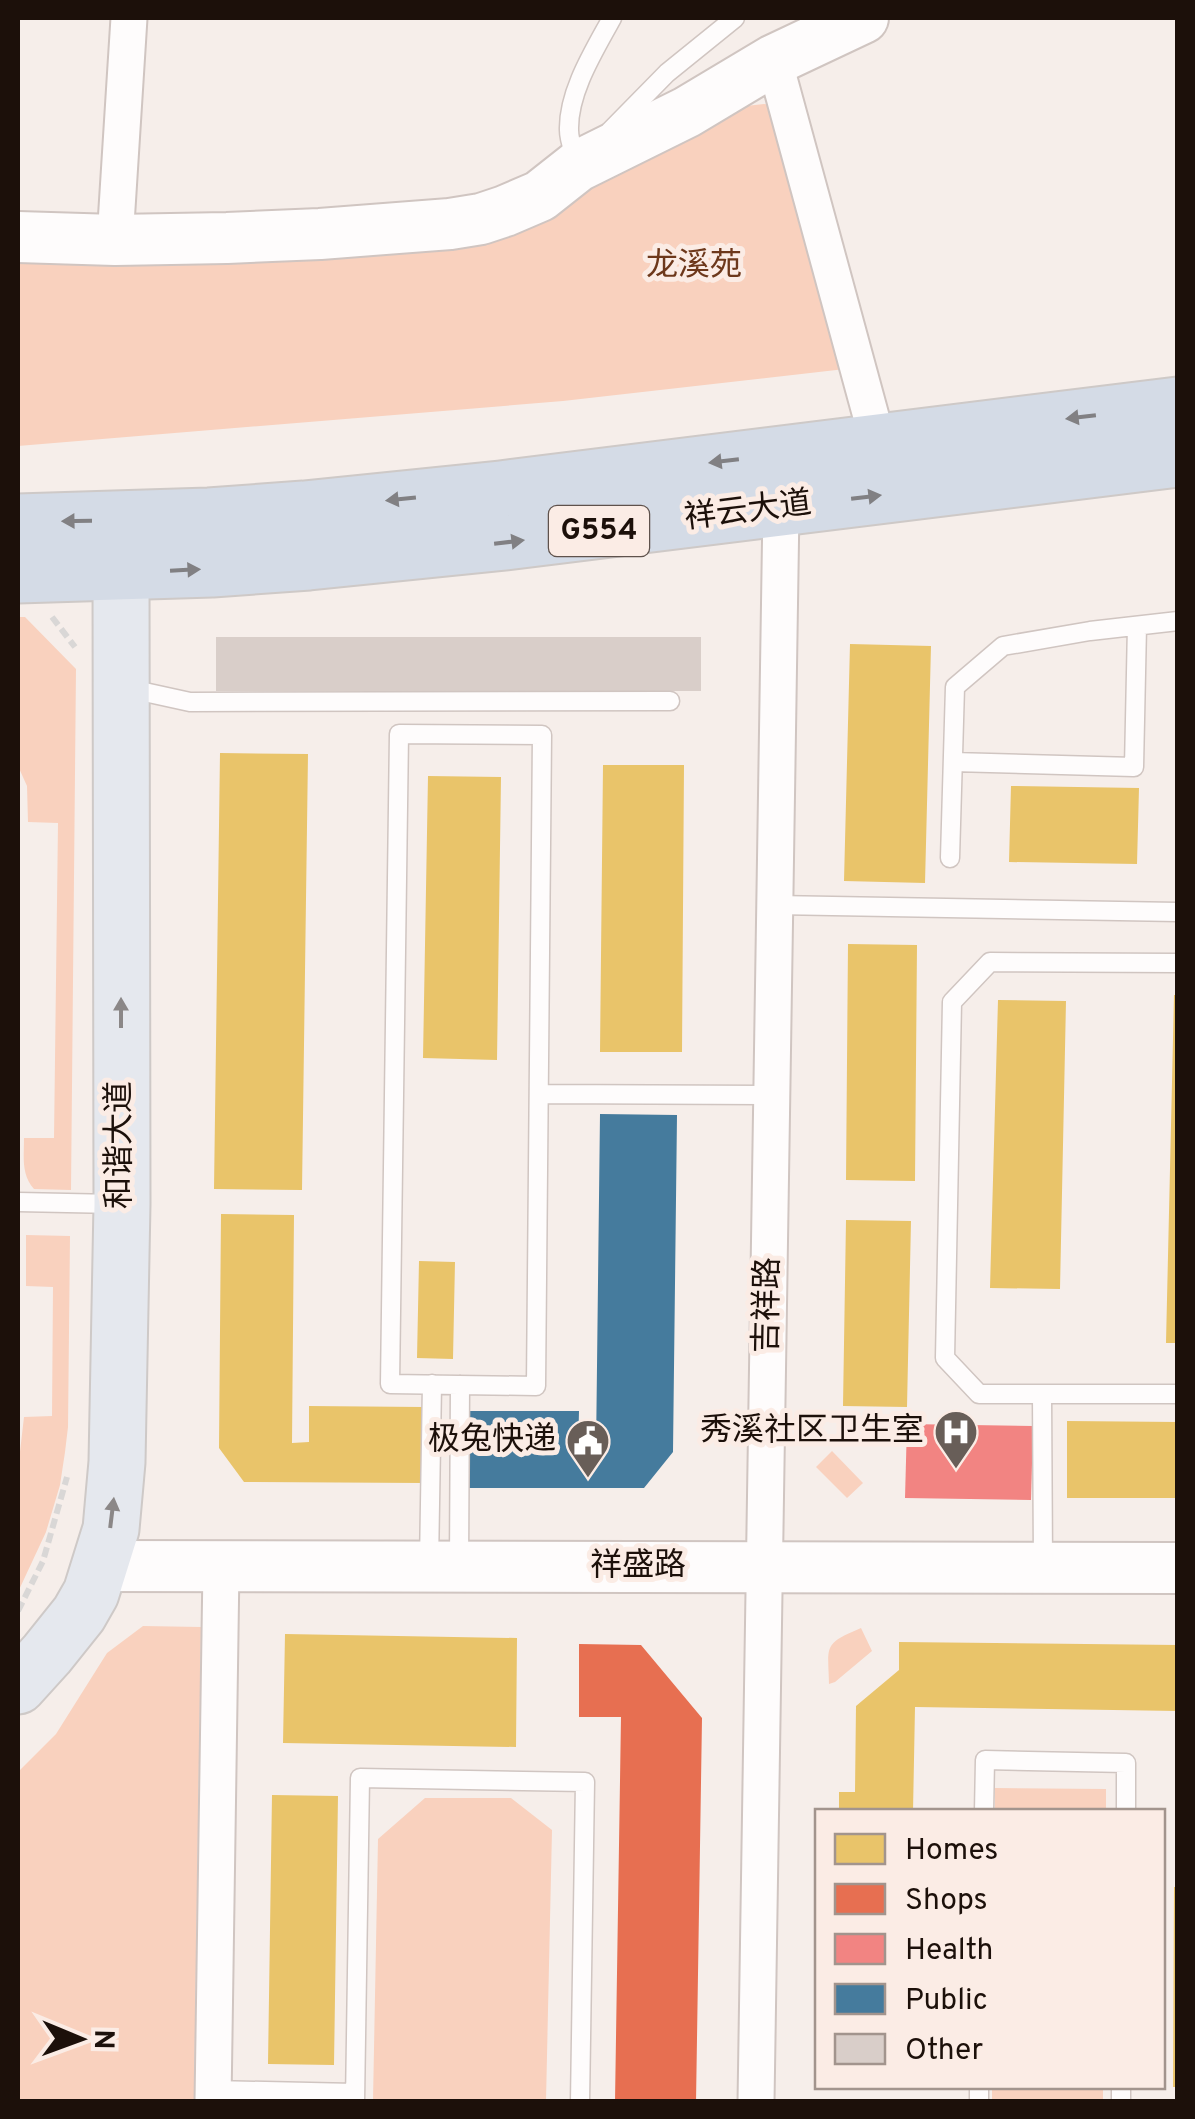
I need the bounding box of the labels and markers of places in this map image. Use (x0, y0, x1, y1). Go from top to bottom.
hospital icon: 秀溪社区卫生室 (933, 1409, 979, 1470)
place label: 秀溪社区卫生室 (700, 1412, 924, 1452)
public building icon: 极兔快递 (565, 1418, 611, 1479)
place label: 极兔快递 (428, 1421, 556, 1461)

